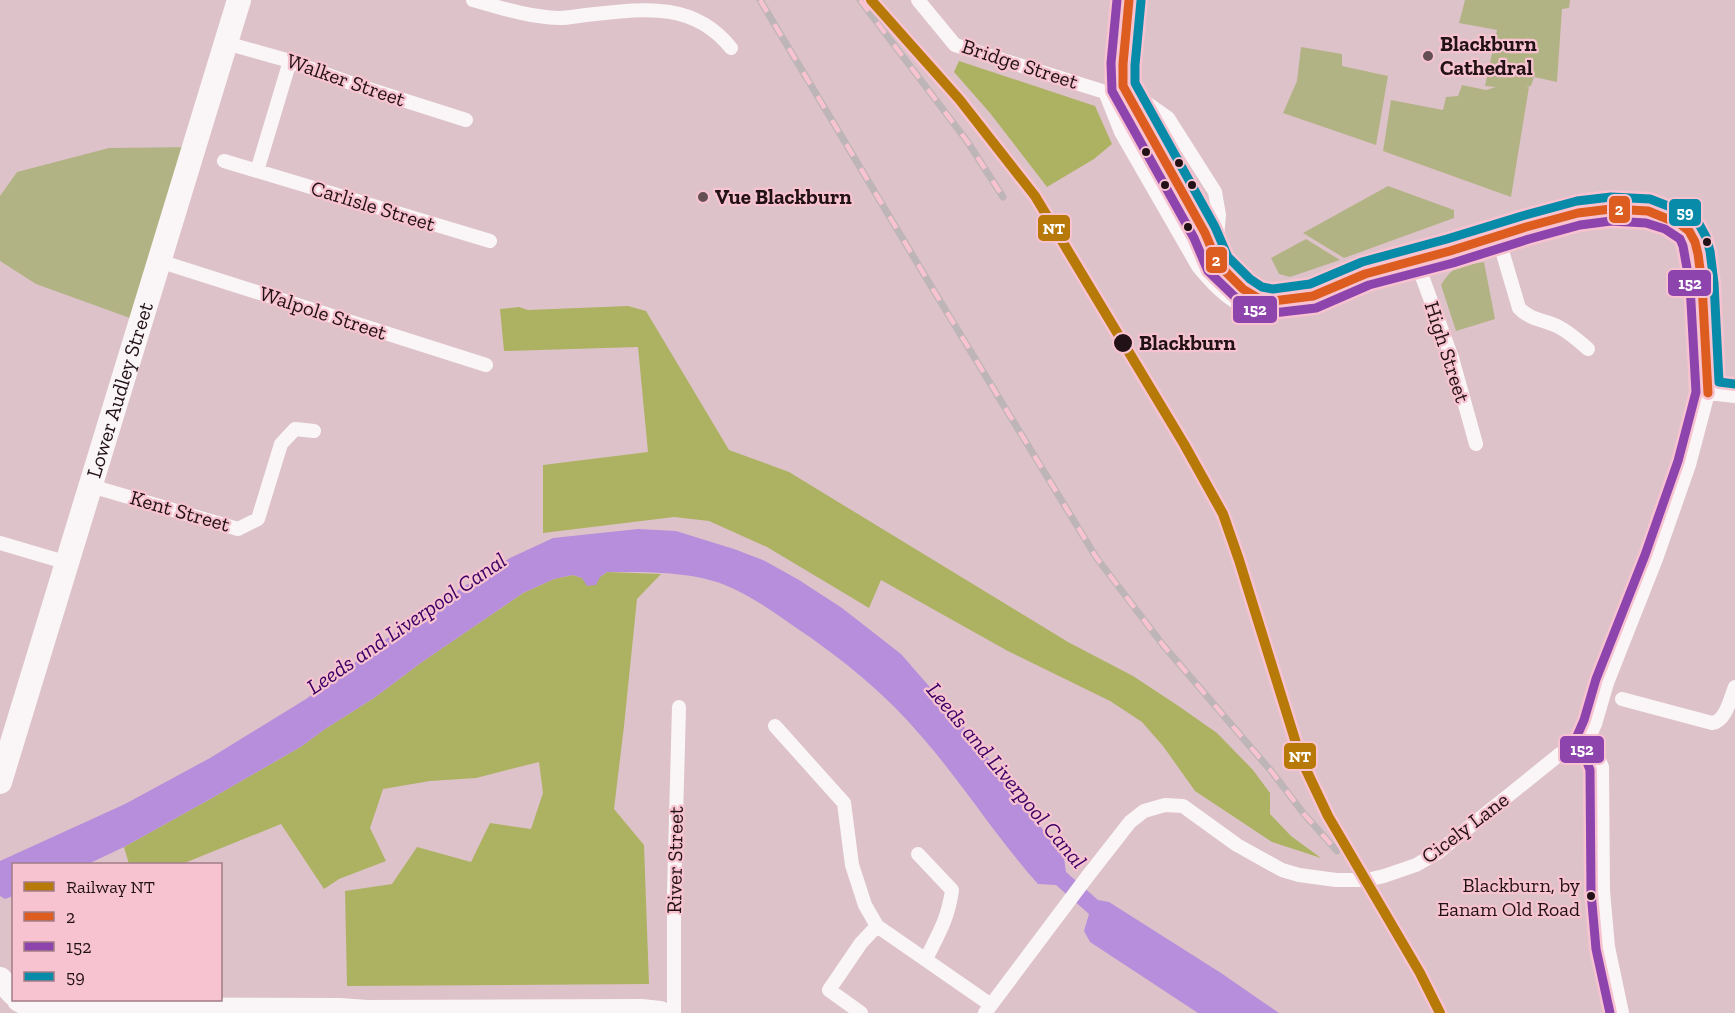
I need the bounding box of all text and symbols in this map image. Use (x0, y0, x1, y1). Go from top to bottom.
place label: Blackburn Cathedral (1440, 31, 1537, 80)
street label: Bridge Street (959, 33, 1081, 94)
street label: Walker Street (284, 48, 409, 112)
marker: Blackburn Cathedral (1421, 49, 1435, 63)
unlabelled marker (1140, 146, 1152, 158)
unlabelled marker (1173, 157, 1185, 169)
street label: Carlisle Street (308, 175, 438, 236)
unlabelled marker (1159, 179, 1171, 191)
unlabelled marker (1186, 179, 1198, 191)
place label: Vue Blackburn (715, 184, 852, 209)
marker: Vue Blackburn (696, 190, 710, 204)
line badge: 2 (1608, 195, 1631, 224)
line badge: 59 (1668, 198, 1702, 227)
text: 2 (1615, 200, 1624, 219)
text: 59 (1677, 203, 1694, 222)
line badge: NT (1037, 214, 1071, 242)
text: NT (1043, 219, 1066, 238)
unlabelled marker (1182, 221, 1194, 233)
unlabelled marker (1701, 236, 1713, 248)
line badge: 2 (1205, 246, 1228, 274)
text: 2 (1212, 251, 1221, 270)
line badge: 152 (1667, 269, 1712, 297)
text: 152 (1678, 274, 1702, 293)
street label: Walpole Street (256, 280, 390, 345)
line badge: 152 (1232, 295, 1278, 324)
street label: High Street (1419, 298, 1476, 406)
street label: Lower Audley Street (81, 299, 158, 481)
text: 152 (1243, 300, 1267, 319)
place label: Blackburn (1139, 330, 1236, 355)
marker: Blackburn (1112, 332, 1134, 354)
street label: Kent Street (127, 484, 233, 537)
water label: Leeds and Liverpool Canal (301, 547, 511, 700)
water label: Leeds and Liverpool Canal (921, 677, 1092, 874)
line badge: 152 (1559, 735, 1605, 764)
text: 152 (1570, 740, 1594, 759)
line badge: NT (1283, 742, 1317, 770)
text: NT (1289, 747, 1312, 766)
street label: Cicely Lane (1416, 787, 1513, 869)
street label: River Street (661, 806, 688, 914)
legend (12, 863, 222, 1001)
place label: Blackburn, by Eanam Old Road (1437, 873, 1581, 921)
text: Railway NT (66, 876, 155, 898)
marker: Blackburn, by Eanam Old Road (1585, 890, 1597, 902)
text: 2 (66, 906, 75, 928)
text: 152 (66, 936, 91, 958)
text: 59 (66, 966, 85, 988)

